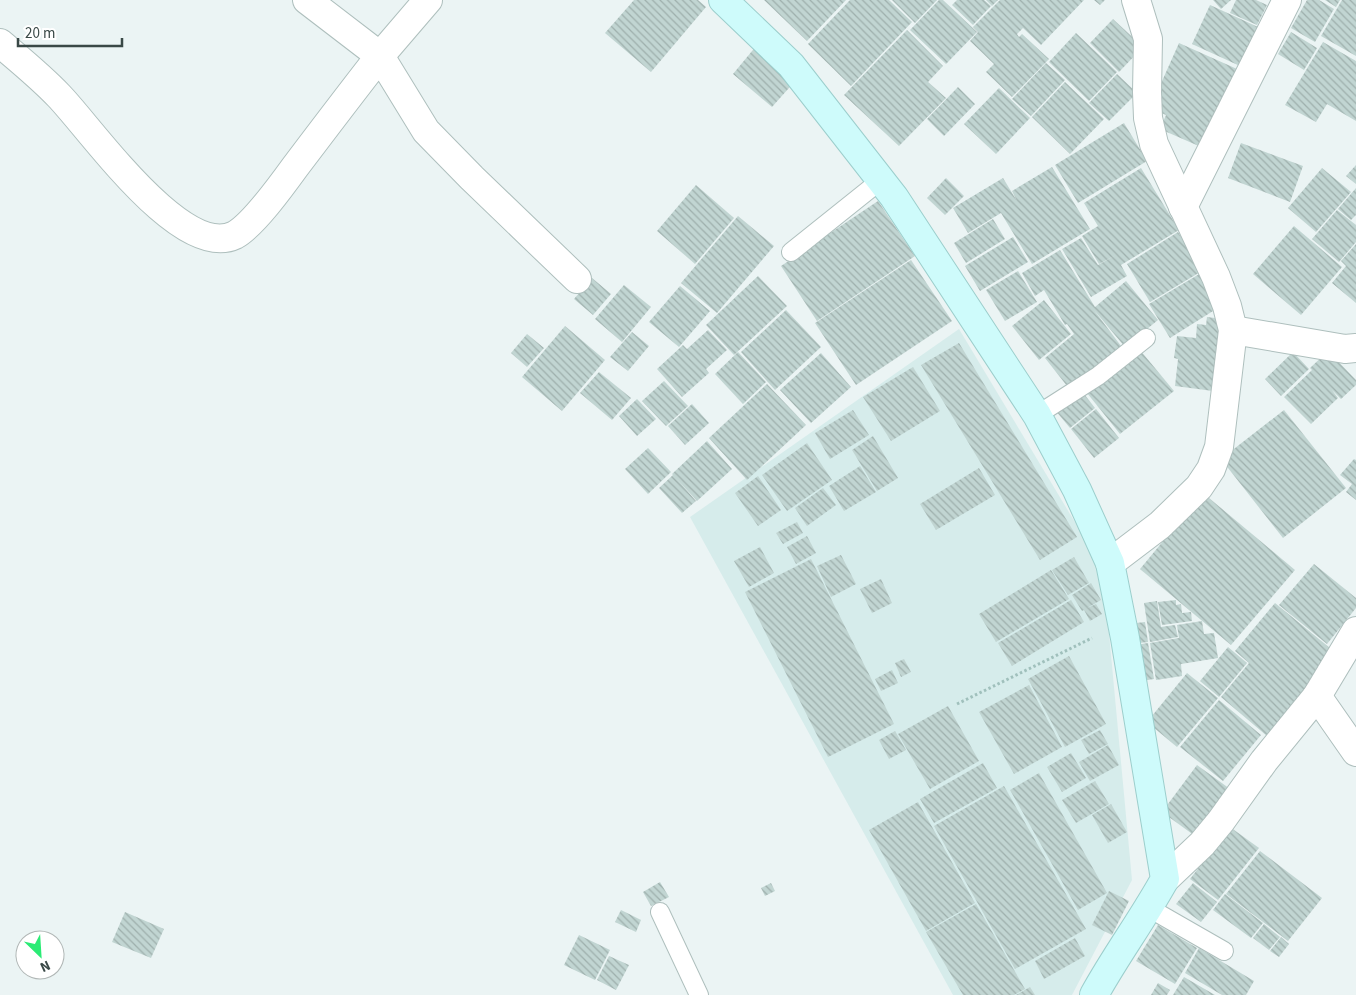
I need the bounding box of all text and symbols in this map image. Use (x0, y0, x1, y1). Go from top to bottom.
scale bar (18, 15, 121, 47)
text: 20 m (25, 23, 55, 44)
north arrow (15, 930, 65, 980)
text: N (37, 955, 54, 977)

